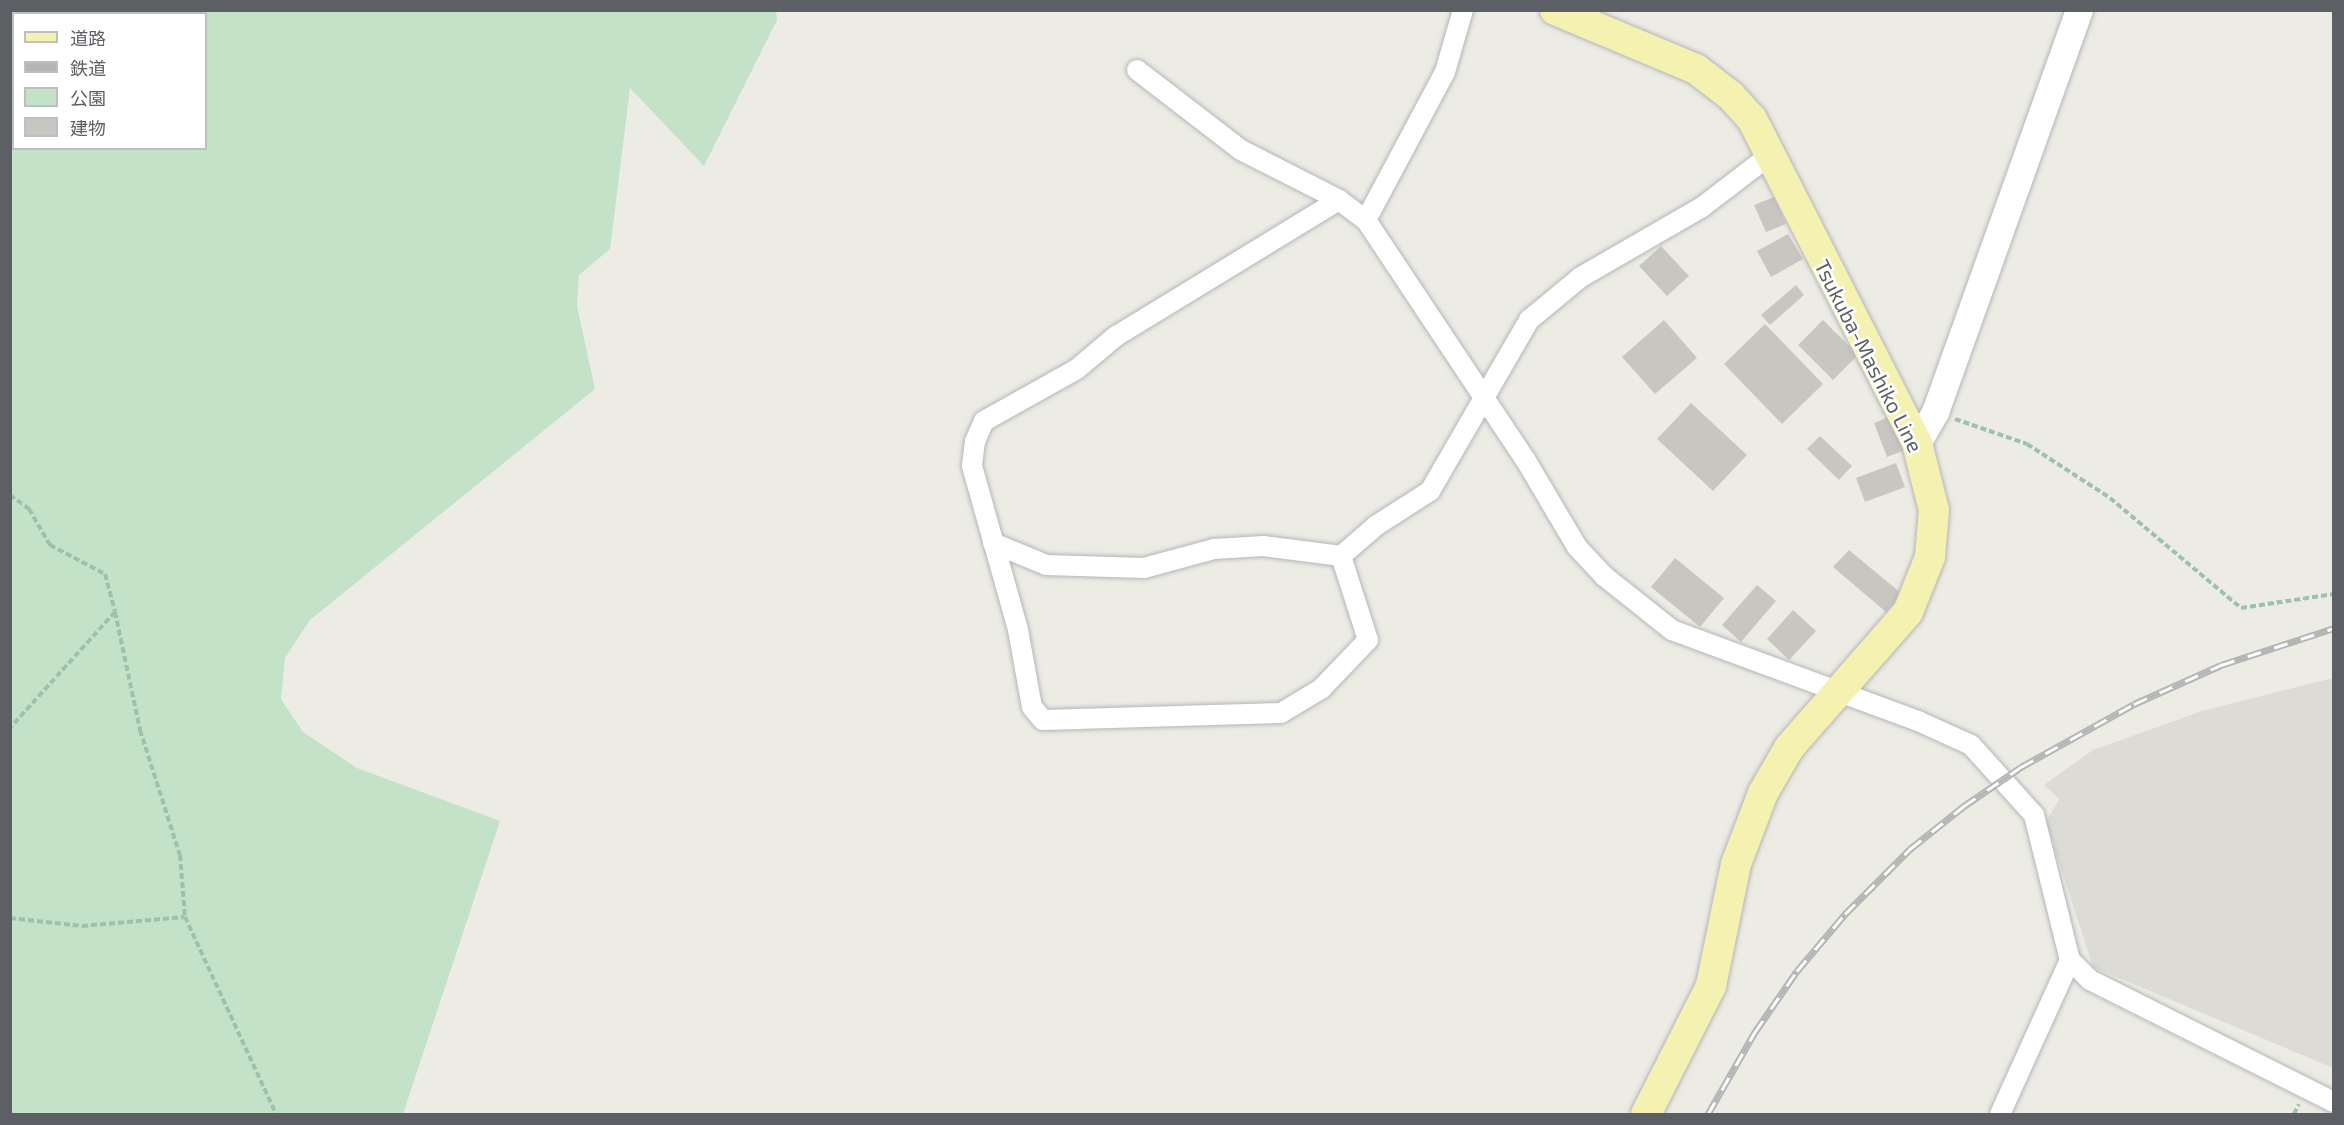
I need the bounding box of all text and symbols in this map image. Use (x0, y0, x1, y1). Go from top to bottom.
legend (12, 12, 207, 150)
text: 道路 (70, 27, 106, 49)
text: 鉄道 (70, 57, 106, 79)
text: 公園 (70, 87, 106, 109)
text: 建物 (70, 117, 106, 139)
street label: Tsukuba-Mashiko Line (1809, 255, 1929, 457)

